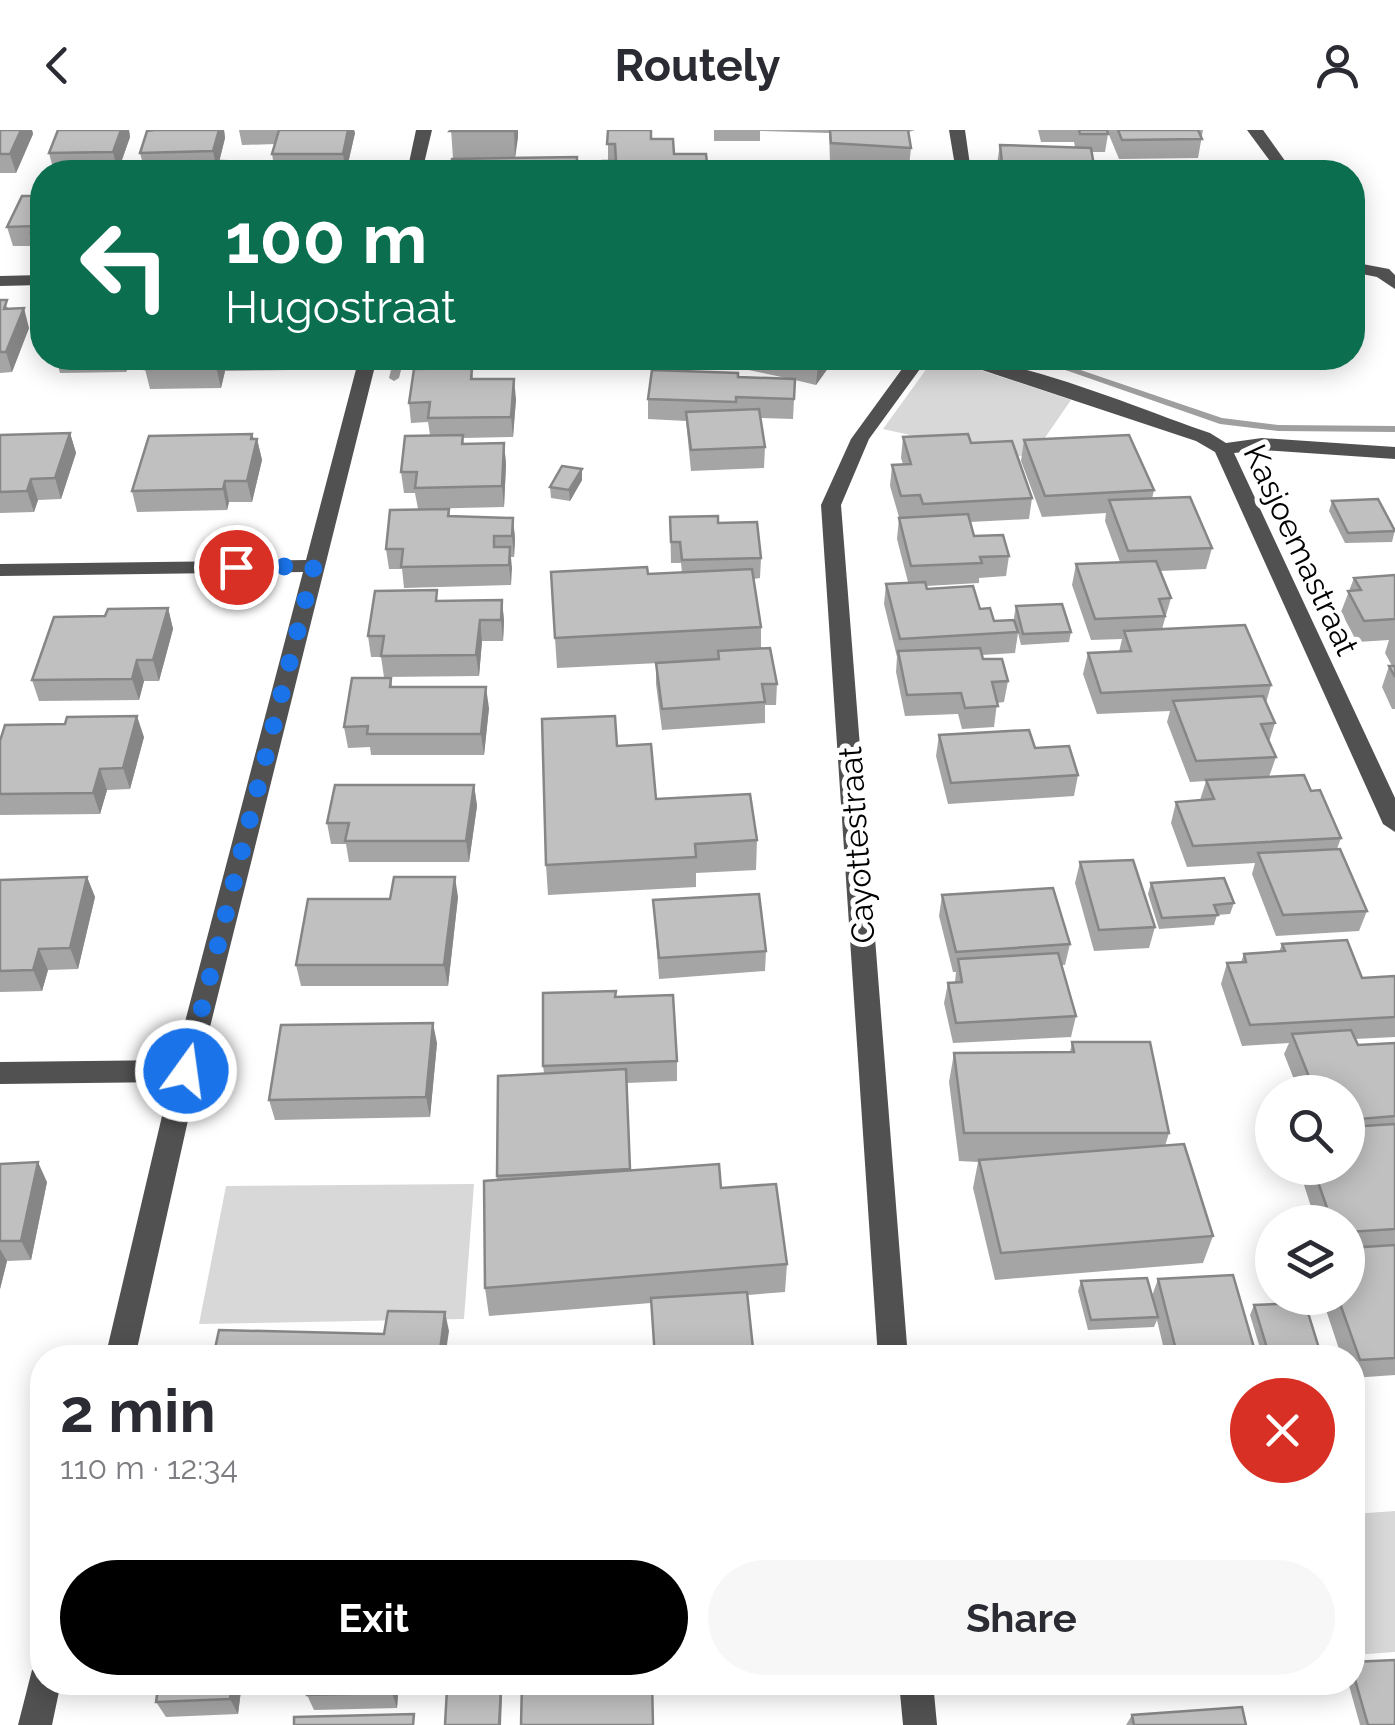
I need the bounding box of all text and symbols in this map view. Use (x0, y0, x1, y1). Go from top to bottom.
icon: back (30, 38, 85, 93)
icon: person (1310, 38, 1365, 93)
text: Routely (615, 39, 780, 92)
text: 100 m (225, 197, 428, 279)
icon: left (60, 200, 190, 330)
text: Hugostraat (225, 281, 456, 334)
street label: Kasjoemastraat (1236, 439, 1367, 661)
pin (194, 525, 279, 610)
icon: arrive (209, 540, 264, 595)
street label: Cayottestraat (831, 745, 882, 945)
position arrow (134, 1019, 238, 1123)
map controls (1255, 1075, 1365, 1315)
button: search (1255, 1075, 1365, 1185)
button: layers (1255, 1205, 1365, 1315)
text: 2 min (60, 1376, 216, 1446)
button: close (1230, 1378, 1335, 1483)
text: 110 m · 12:34 (60, 1449, 238, 1486)
button: Exit (60, 1560, 688, 1675)
button: Share (708, 1560, 1335, 1675)

